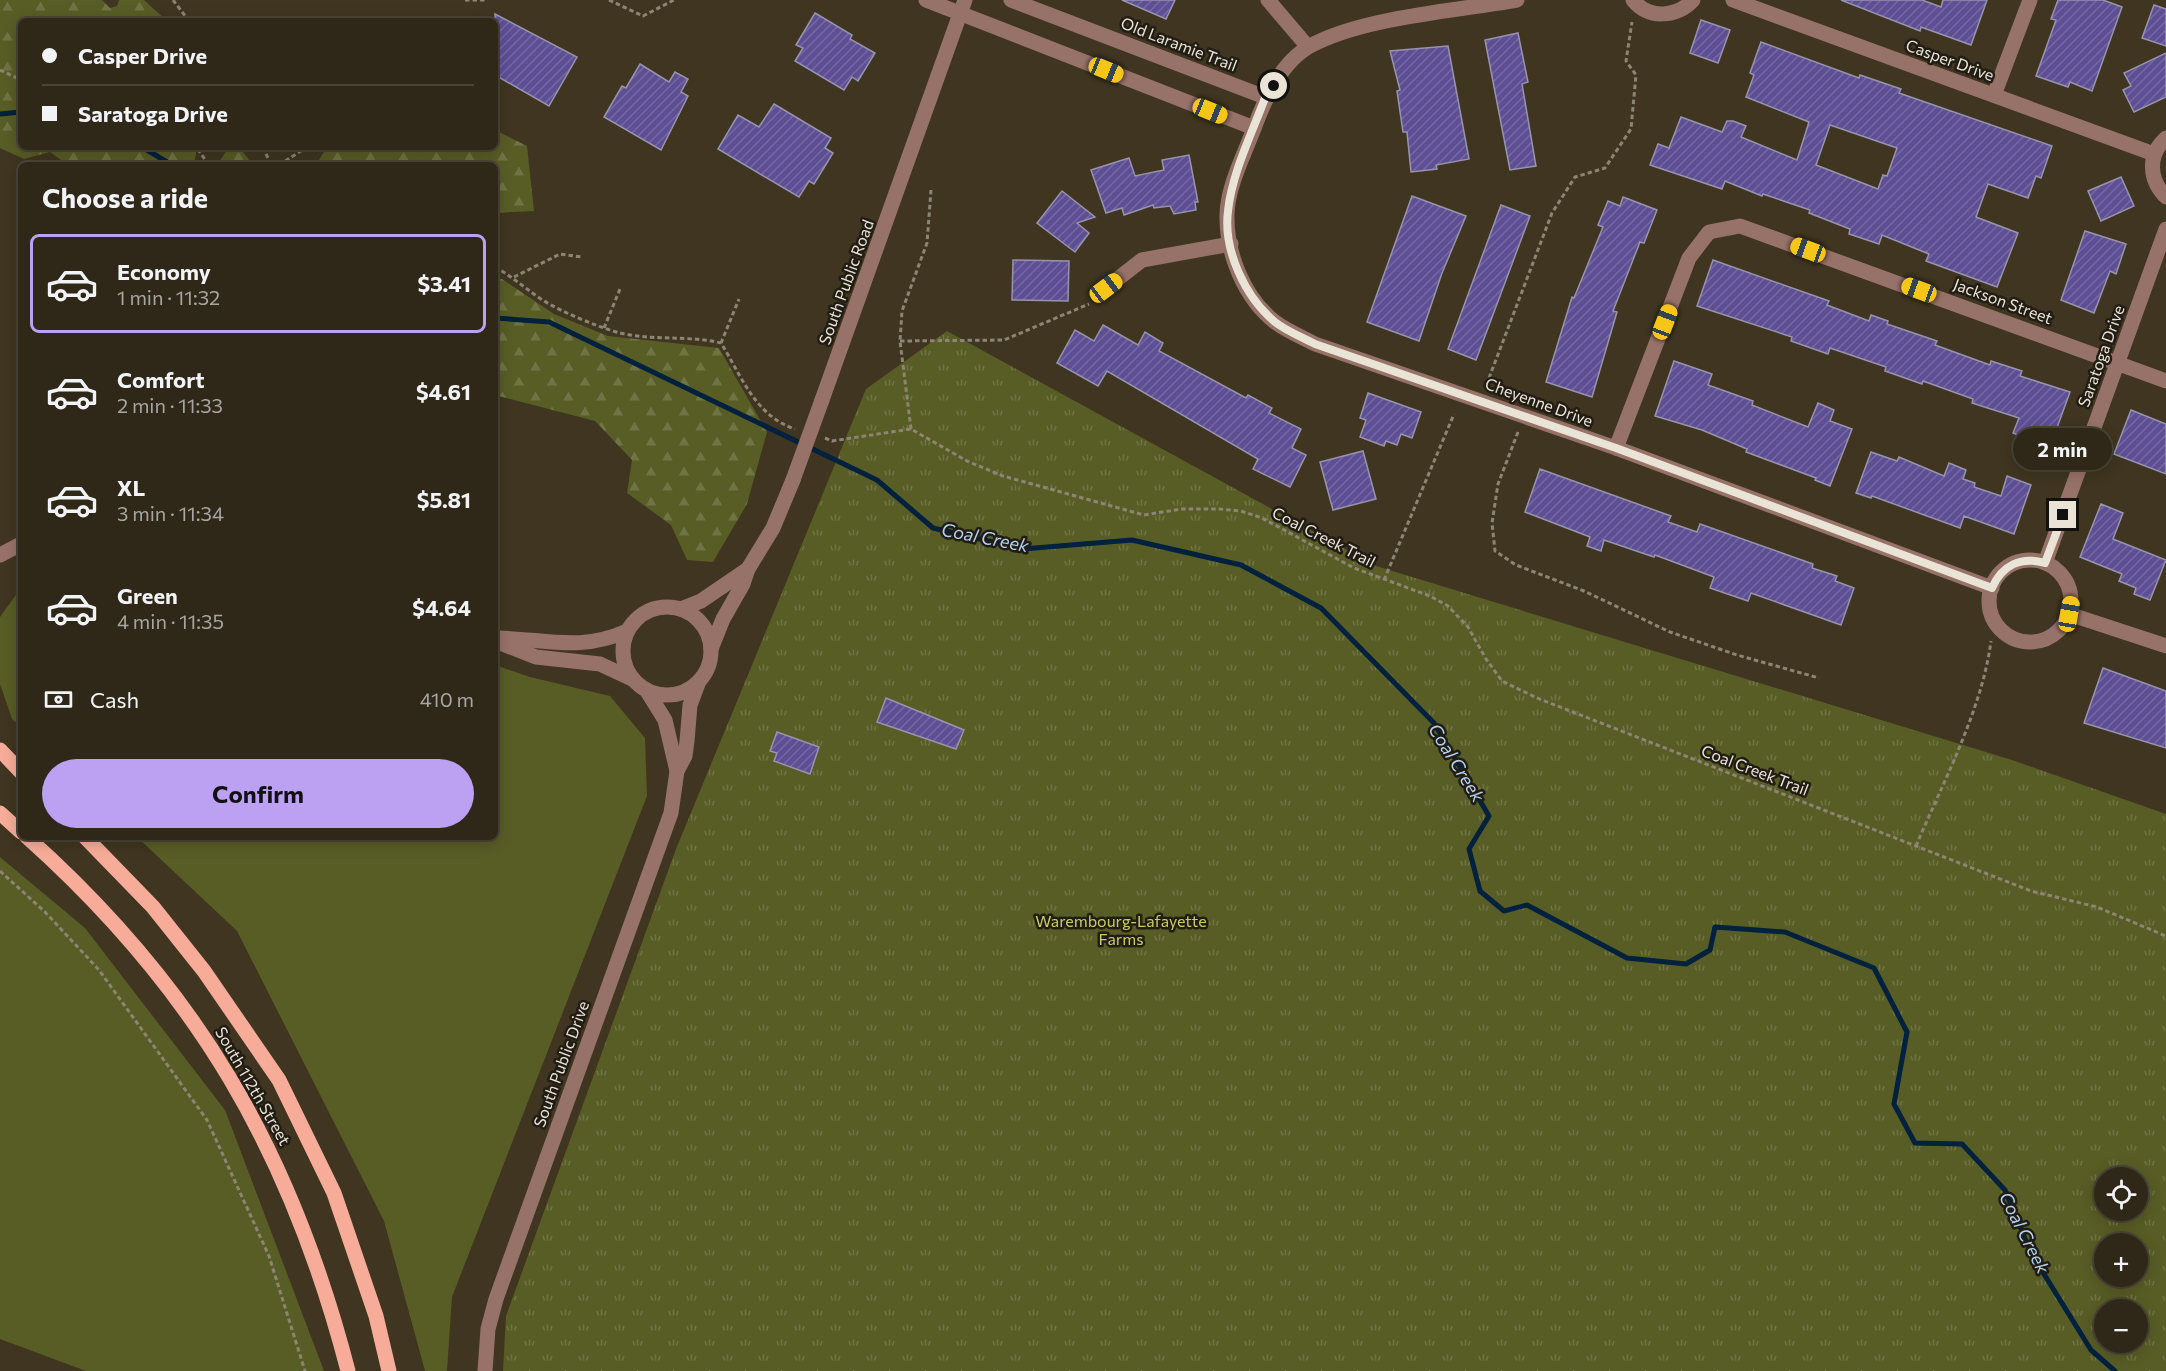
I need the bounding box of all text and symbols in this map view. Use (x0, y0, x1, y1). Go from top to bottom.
street label: Old Laramie Trail (1118, 13, 1240, 74)
street label: Casper Drive (1903, 35, 1997, 84)
text: Casper Drive (78, 42, 207, 69)
car (1086, 55, 1126, 85)
route start (1260, 72, 1287, 99)
car (1190, 96, 1230, 126)
text: Saratoga Drive (78, 100, 228, 127)
text: Choose a ride (42, 181, 208, 214)
street label: South Public Road (814, 217, 877, 347)
car (1788, 235, 1828, 265)
icon: car (45, 257, 99, 311)
text: Economy (117, 258, 211, 285)
text: $3.41 (417, 270, 471, 297)
car (1086, 270, 1126, 306)
street label: Jackson Street (1951, 274, 2056, 327)
car (1899, 275, 1939, 305)
text: 1 min · 11:32 (117, 285, 220, 309)
car (1650, 302, 1680, 342)
street label: Saratoga Drive (2073, 302, 2128, 409)
icon: car (45, 365, 99, 419)
text: Comfort (117, 366, 205, 393)
street label: Cheyenne Drive (1483, 373, 1596, 430)
text: $4.61 (416, 378, 471, 405)
text: 2 min · 11:33 (117, 393, 223, 417)
callout: 2 min (2014, 428, 2112, 470)
text: 2 min (2038, 437, 2087, 461)
icon: car (45, 473, 99, 527)
text: XL (117, 474, 145, 501)
text: $5.81 (417, 486, 471, 513)
text: 3 min · 11:34 (117, 501, 224, 525)
route end (2049, 501, 2076, 528)
street label: Coal Creek Trail (1269, 502, 1379, 571)
water label: Coal Creek (940, 518, 1032, 556)
icon: car (45, 581, 99, 635)
text: Green (117, 582, 178, 609)
text: $4.64 (412, 594, 471, 621)
car (2057, 595, 2081, 633)
text: 4 min · 11:35 (117, 609, 224, 633)
icon: cash (42, 683, 75, 716)
text: Cash (90, 686, 139, 713)
text: 410 m (420, 687, 474, 711)
water label: Coal Creek (1424, 719, 1490, 807)
street label: Coal Creek Trail (1699, 740, 1812, 799)
button: Confirm (42, 759, 474, 828)
park label: Warembourg-Lafayette Farms (1035, 911, 1207, 948)
street label: South Public Drive (529, 998, 592, 1130)
street label: South 112th Street (212, 1023, 295, 1149)
map controls (2094, 1167, 2148, 1353)
button: locate (2094, 1167, 2148, 1221)
water label: Coal Creek (1995, 1188, 2055, 1278)
button: + (2094, 1233, 2148, 1287)
button: − (2094, 1299, 2148, 1353)

